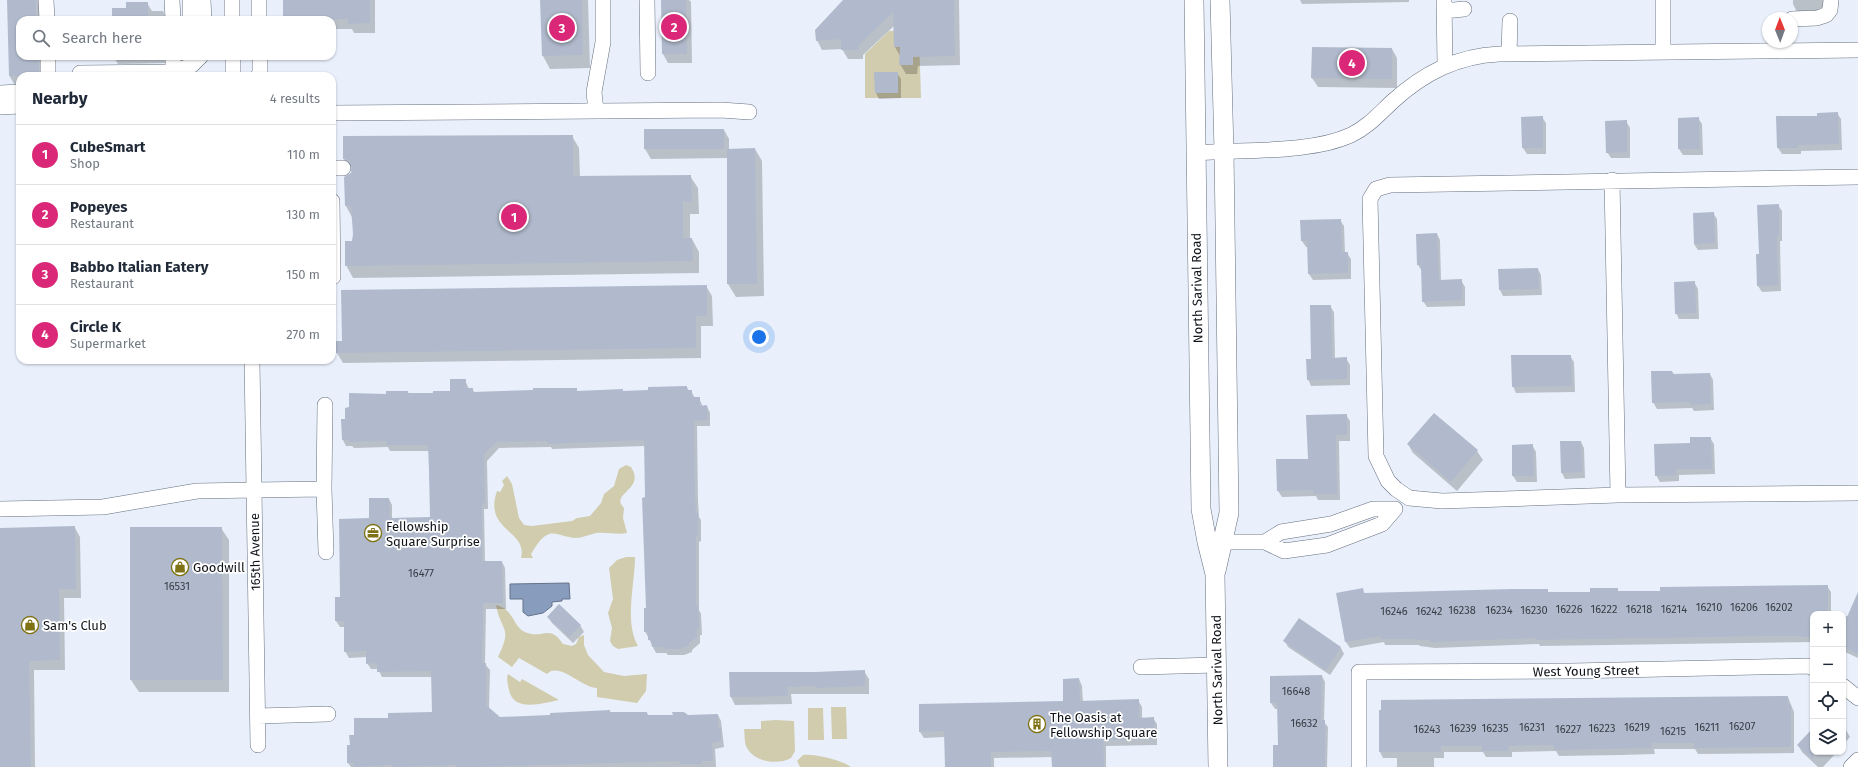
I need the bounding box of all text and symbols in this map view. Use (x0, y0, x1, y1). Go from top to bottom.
pin: 2 (661, 12, 687, 42)
north arrow (1762, 12, 1798, 48)
pin: 3 (549, 13, 575, 43)
search box (16, 16, 336, 60)
icon: search (30, 27, 52, 49)
text: Search here (62, 29, 142, 47)
pin: 4 (1339, 48, 1365, 78)
text: Nearby (32, 88, 87, 109)
text: 4 results (270, 91, 320, 106)
text: CubeSmart (70, 138, 145, 156)
text: 1 (42, 147, 48, 162)
text: 110 m (287, 147, 320, 162)
text: Shop (70, 156, 100, 171)
text: Popeyes (70, 198, 128, 216)
pin: 1 (501, 202, 527, 232)
text: 2 (42, 207, 48, 222)
text: 130 m (286, 207, 320, 222)
text: Restaurant (70, 216, 134, 231)
street label: North Sarival Road (1189, 233, 1205, 343)
text: Babbo Italian Eatery (70, 258, 208, 276)
text: 3 (42, 267, 48, 282)
text: 150 m (286, 267, 320, 282)
text: Restaurant (70, 276, 134, 291)
text: Circle K (70, 318, 121, 336)
text: 4 (41, 327, 49, 342)
text: 270 m (286, 327, 320, 342)
your location (749, 327, 769, 347)
text: Supermarket (70, 336, 146, 351)
street label: 165th Avenue (247, 513, 263, 591)
place label: Fellowship Square Surprise (386, 519, 480, 549)
office icon: Fellowship Square Surprise (363, 523, 383, 543)
shop icon: Goodwill (170, 557, 190, 577)
place label: Goodwill (193, 560, 245, 575)
house number: 16477 (408, 567, 434, 580)
house number: 16531 (164, 580, 190, 593)
house number: 16210 (1696, 601, 1722, 614)
house number: 16206 (1730, 601, 1758, 614)
house number: 16202 (1765, 601, 1793, 614)
house number: 16226 (1555, 603, 1583, 616)
house number: 16222 (1591, 603, 1617, 616)
house number: 16218 (1626, 603, 1652, 616)
house number: 16214 (1661, 603, 1687, 616)
house number: 16238 (1448, 604, 1476, 617)
house number: 16234 (1485, 604, 1513, 617)
house number: 16230 (1520, 604, 1548, 617)
house number: 16246 (1380, 605, 1408, 618)
house number: 16242 (1416, 605, 1442, 618)
map controls (1810, 611, 1846, 755)
button: + (1810, 611, 1846, 647)
shop icon: Sam's Club (20, 615, 40, 635)
street label: North Sarival Road (1209, 615, 1225, 725)
place label: Sam's Club (43, 618, 107, 633)
button: − (1810, 647, 1846, 683)
street label: West Young Street (1533, 663, 1640, 679)
button: locate (1810, 683, 1846, 719)
house number: 16648 (1282, 685, 1310, 698)
place label: The Oasis at Fellowship Square (1050, 710, 1157, 740)
building icon: The Oasis at Fellowship Square (1027, 714, 1047, 734)
house number: 16632 (1290, 717, 1318, 730)
button: layers (1810, 719, 1846, 755)
house number: 16207 (1729, 720, 1755, 733)
house number: 16231 (1519, 721, 1545, 734)
house number: 16219 (1624, 721, 1650, 734)
house number: 16211 (1694, 721, 1720, 734)
house number: 16239 (1449, 722, 1477, 735)
house number: 16235 (1482, 722, 1509, 735)
house number: 16223 (1589, 722, 1615, 735)
house number: 16243 (1414, 723, 1440, 736)
house number: 16227 (1555, 723, 1581, 736)
house number: 16215 (1660, 725, 1686, 738)

